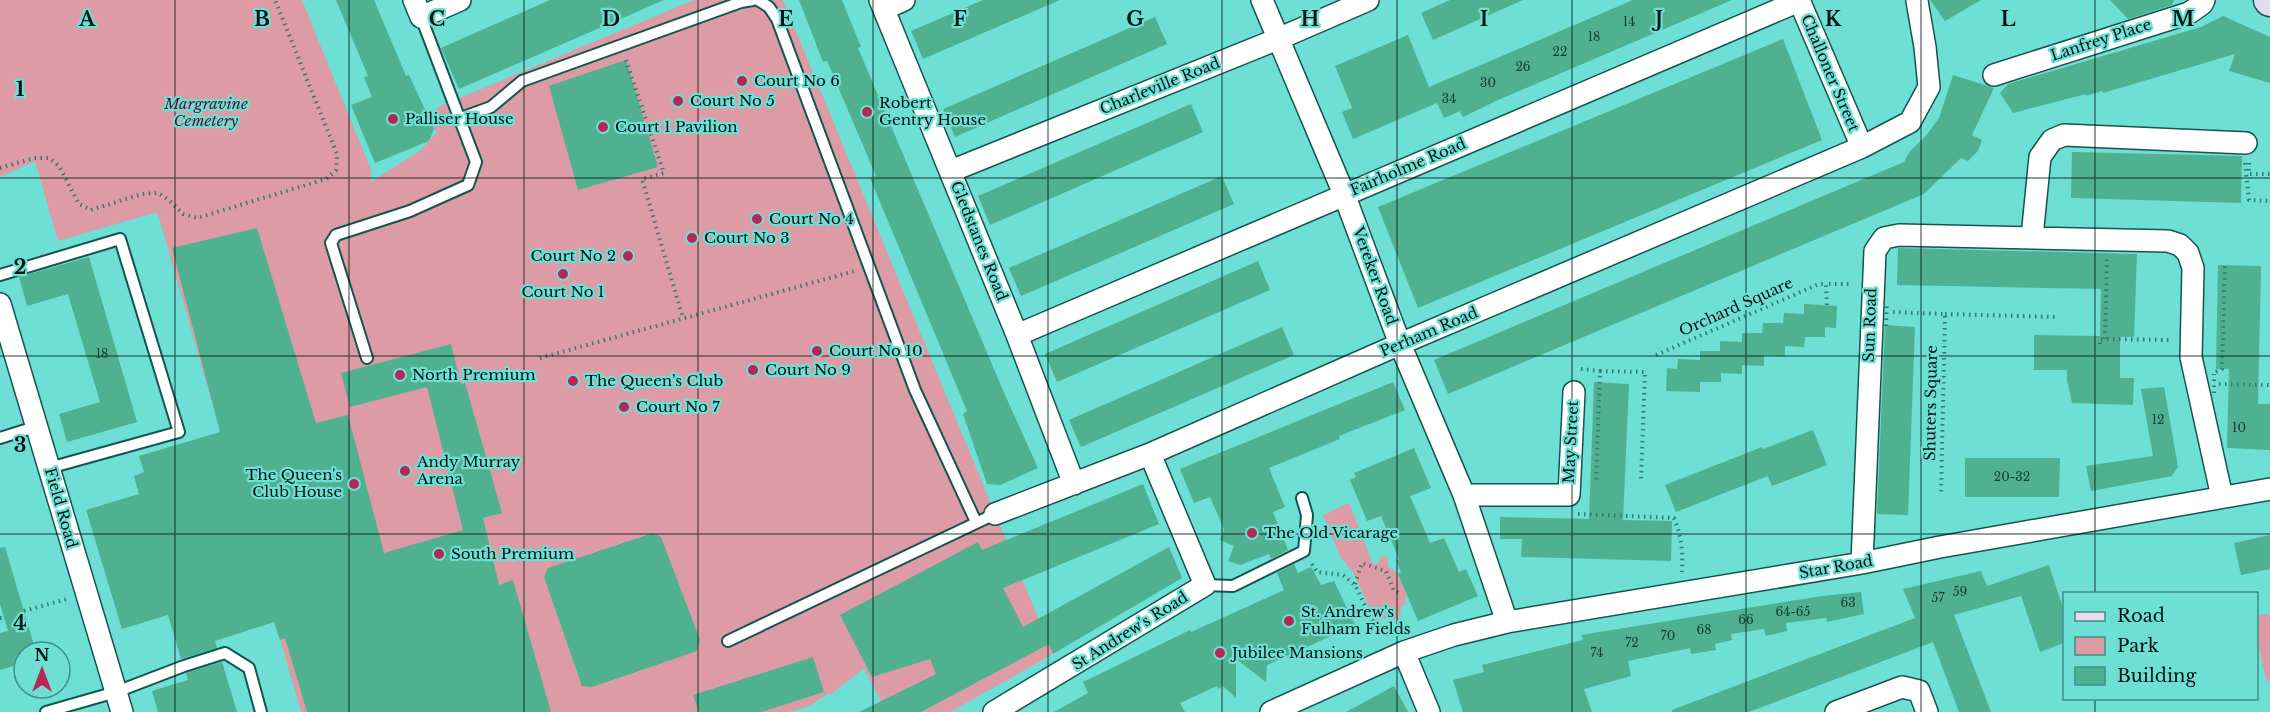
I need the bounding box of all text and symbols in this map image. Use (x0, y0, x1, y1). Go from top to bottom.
text: A (78, 7, 96, 31)
text: B (254, 7, 270, 31)
text: C (429, 7, 445, 31)
text: D (602, 7, 620, 31)
text: E (778, 7, 794, 31)
text: F (953, 7, 967, 31)
text: G (1126, 7, 1144, 31)
text: H (1301, 7, 1320, 31)
text: I (1480, 7, 1488, 31)
text: J (1651, 7, 1663, 31)
text: K (1825, 7, 1842, 31)
text: L (2000, 7, 2016, 31)
text: M (2172, 7, 2195, 31)
street label: Challoner Street (1797, 11, 1864, 135)
house number: 14 (1623, 14, 1635, 29)
street label: Lanfrey Place (2048, 14, 2154, 65)
house number: 18 (1588, 29, 1600, 44)
house number: 22 (1553, 44, 1567, 59)
street label: Charleville Road (1097, 53, 1223, 118)
house number: 26 (1515, 59, 1531, 74)
place label: Court No 6 (754, 71, 840, 90)
marker: Court No 6 (735, 74, 749, 88)
house number: 30 (1480, 75, 1496, 90)
text: 1 (16, 77, 25, 101)
place label: Court No 5 (690, 91, 775, 110)
house number: 34 (1442, 91, 1456, 106)
place label: Robert Gentry House (879, 93, 986, 129)
park label: Margravine Cemetery (163, 94, 248, 130)
marker: Court No 5 (671, 94, 685, 108)
marker: Robert Gentry House (860, 105, 874, 119)
place label: Palliser House (405, 109, 514, 128)
marker: Palliser House (386, 112, 400, 126)
place label: Court 1 Pavilion (615, 117, 738, 136)
marker: Court 1 Pavilion (596, 120, 610, 134)
street label: Fairholme Road (1347, 134, 1469, 200)
street label: Gledstanes Road (947, 178, 1012, 303)
place label: Court No 4 (769, 209, 854, 228)
marker: Court No 4 (750, 212, 764, 226)
street label: Vereker Road (1349, 223, 1402, 327)
place label: Court No 3 (704, 228, 789, 247)
marker: Court No 3 (685, 231, 699, 245)
place label: Court No 2 (531, 246, 616, 265)
marker: Court No 2 (621, 249, 635, 263)
text: 2 (13, 255, 27, 279)
marker: Court No 1 (556, 267, 570, 281)
street label: Orchard Square (1676, 273, 1796, 340)
place label: Court No 1 (522, 282, 604, 301)
street label: Sun Road (1859, 288, 1880, 362)
street label: Perham Road (1377, 302, 1481, 361)
place label: Court No 10 (829, 341, 923, 360)
marker: Court No 10 (810, 344, 824, 358)
street label: Shuters Square (1920, 345, 1941, 461)
house number: 18 (96, 346, 108, 361)
place label: Court No 9 (765, 360, 851, 379)
marker: Court No 9 (746, 363, 760, 377)
place label: North Premium (412, 365, 536, 384)
marker: North Premium (393, 368, 407, 382)
place label: The Queen’s Club (585, 371, 723, 390)
marker: The Queen’s Club (566, 374, 580, 388)
place label: Court No 7 (636, 397, 720, 416)
marker: Court No 7 (617, 400, 631, 414)
street label: May Street (1559, 400, 1582, 484)
house number: 12 (2152, 412, 2164, 427)
house number: 10 (2232, 420, 2246, 435)
text: 3 (14, 433, 26, 457)
place label: Andy Murray Arena (416, 452, 521, 488)
marker: Andy Murray Arena (398, 464, 412, 478)
street label: Field Road (41, 465, 82, 550)
place label: The Queen's Club House (245, 465, 342, 501)
house number: 20-32 (1994, 469, 2030, 484)
marker: The Queen's Club House (347, 477, 361, 491)
place label: The Old Vicarage (1264, 523, 1398, 542)
marker: The Old Vicarage (1245, 526, 1259, 540)
place label: South Premium (451, 544, 574, 563)
marker: South Premium (432, 547, 446, 561)
street label: Star Road (1798, 551, 1874, 582)
house number: 59 (1953, 584, 1967, 599)
street label: St Andrew's Road (1068, 587, 1191, 674)
house number: 57 (1932, 590, 1945, 605)
legend (2063, 592, 2258, 700)
house number: 63 (1840, 595, 1856, 610)
place label: St. Andrew's Fulham Fields (1301, 602, 1411, 638)
house number: 64-65 (1776, 604, 1811, 619)
text: Road (2117, 605, 2165, 627)
text: 4 (13, 611, 27, 635)
house number: 66 (1738, 612, 1754, 627)
marker: St. Andrew's Fulham Fields (1282, 614, 1296, 628)
house number: 68 (1697, 622, 1712, 637)
house number: 70 (1661, 628, 1675, 643)
house number: 72 (1625, 635, 1639, 650)
text: Park (2117, 635, 2159, 657)
north arrow (12, 640, 72, 700)
place label: Jubilee Mansions (1230, 643, 1363, 662)
text: N (34, 645, 50, 665)
house number: 74 (1591, 645, 1603, 660)
marker: Jubilee Mansions (1213, 646, 1227, 660)
text: Building (2117, 665, 2196, 687)

